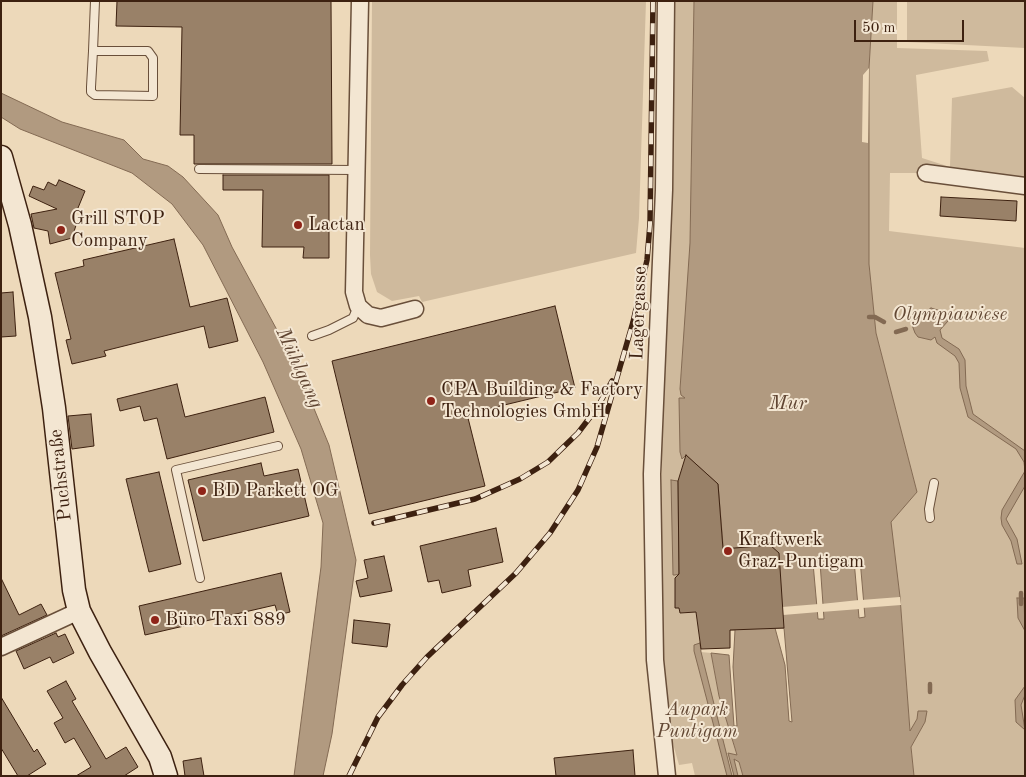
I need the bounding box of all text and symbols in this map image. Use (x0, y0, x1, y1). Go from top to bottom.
scale bar (856, 10, 966, 42)
text: 50 m (862, 21, 896, 36)
place label: Grill STOP Company (71, 208, 165, 252)
place label: Lactan (308, 214, 365, 236)
marker: Lactan (292, 219, 304, 231)
marker: Grill STOP Company (55, 224, 67, 236)
street label: Lagergasse (626, 266, 652, 360)
park label: Olympiawiese (893, 304, 1007, 326)
water label: Mühlgang (270, 324, 328, 412)
place label: CPA Building & Factory Technologies GmbH (441, 379, 643, 423)
water label: Mur (769, 392, 807, 416)
marker: CPA Building & Factory Technologies GmbH (425, 395, 437, 407)
street label: Puchstraße (45, 428, 77, 522)
place label: BD Parkett OG (212, 480, 339, 502)
marker: BD Parkett OG (196, 485, 208, 497)
place label: Kraftwerk Graz-Puntigam (738, 529, 864, 573)
marker: Kraftwerk Graz-Puntigam (722, 545, 734, 557)
place label: Büro Taxi 889 (165, 609, 286, 631)
marker: Büro Taxi 889 (149, 614, 161, 626)
park label: Aupark Puntigam (656, 699, 738, 743)

